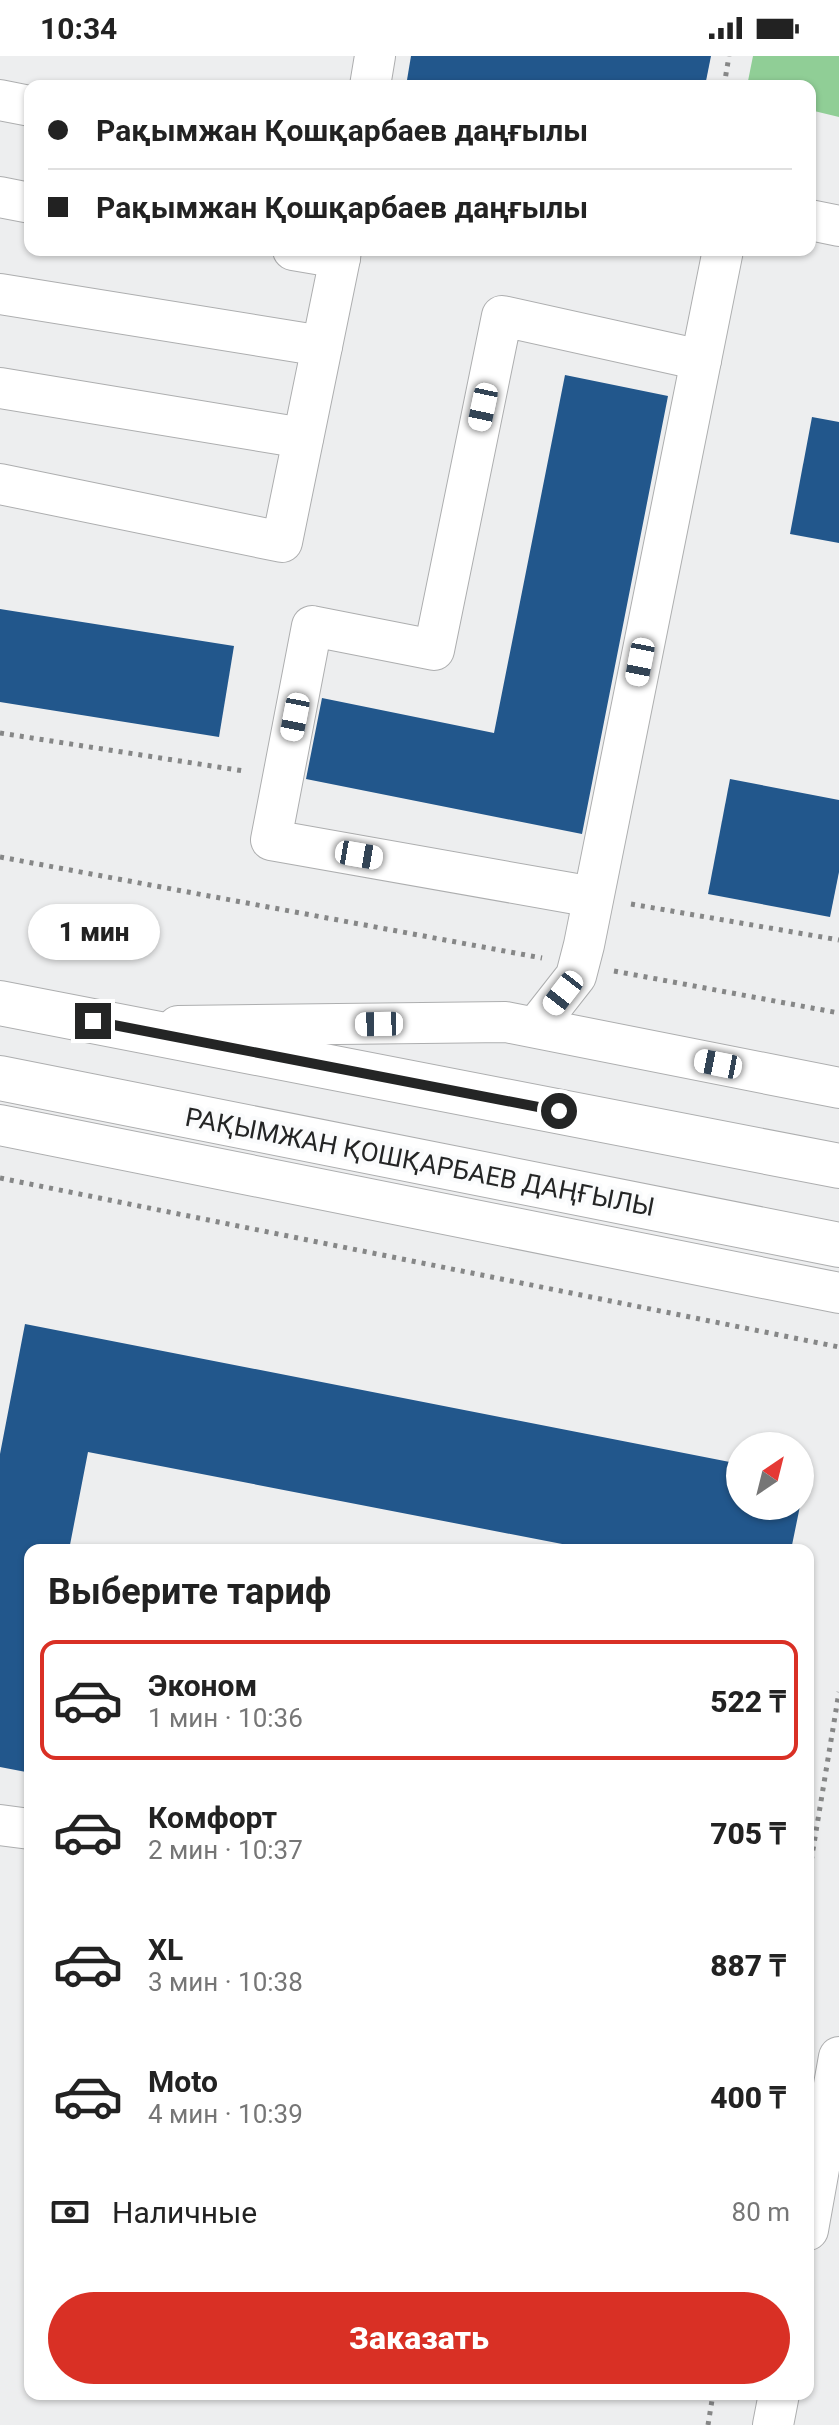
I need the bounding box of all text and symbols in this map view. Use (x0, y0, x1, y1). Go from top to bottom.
text: 10:34 (40, 11, 117, 46)
text: Рақымжан Қошқарбаев даңғылы (96, 113, 588, 148)
text: Рақымжан Қошқарбаев даңғылы (96, 190, 588, 225)
car (466, 381, 500, 433)
car (624, 636, 656, 688)
car (279, 691, 311, 743)
car (333, 839, 385, 871)
callout: 1 мин (27, 905, 159, 961)
text: 1 мин (59, 917, 129, 947)
car (539, 967, 587, 1019)
route end (75, 1003, 111, 1039)
car (355, 1012, 403, 1036)
car (692, 1048, 744, 1080)
route start (541, 1093, 577, 1129)
street label: РАҚЫМЖАН ҚОШҚАРБАЕВ ДАҢҒЫЛЫ (183, 1102, 657, 1222)
north arrow (726, 1432, 814, 1520)
map controls (726, 1432, 814, 1520)
text: Выберите тариф (48, 1571, 331, 1613)
icon: car (52, 1664, 124, 1736)
text: Эконом (148, 1668, 257, 1703)
text: 522 ₸ (710, 1684, 786, 1719)
text: 1 мин · 10:36 (148, 1703, 303, 1733)
icon: car (52, 1796, 124, 1868)
text: Комфорт (148, 1800, 277, 1835)
text: 705 ₸ (710, 1816, 786, 1851)
text: 2 мин · 10:37 (148, 1835, 303, 1865)
icon: car (52, 1928, 124, 2000)
text: XL (148, 1932, 183, 1967)
text: 887 ₸ (710, 1948, 786, 1983)
text: 3 мин · 10:38 (148, 1967, 303, 1997)
icon: car (52, 2060, 124, 2132)
text: Moto (148, 2064, 218, 2099)
text: 400 ₸ (710, 2080, 786, 2115)
text: 4 мин · 10:39 (148, 2099, 303, 2129)
icon: cash (48, 2190, 92, 2234)
text: Наличные (112, 2195, 257, 2230)
text: 80 m (732, 2197, 790, 2227)
button: Заказать (48, 2292, 790, 2384)

